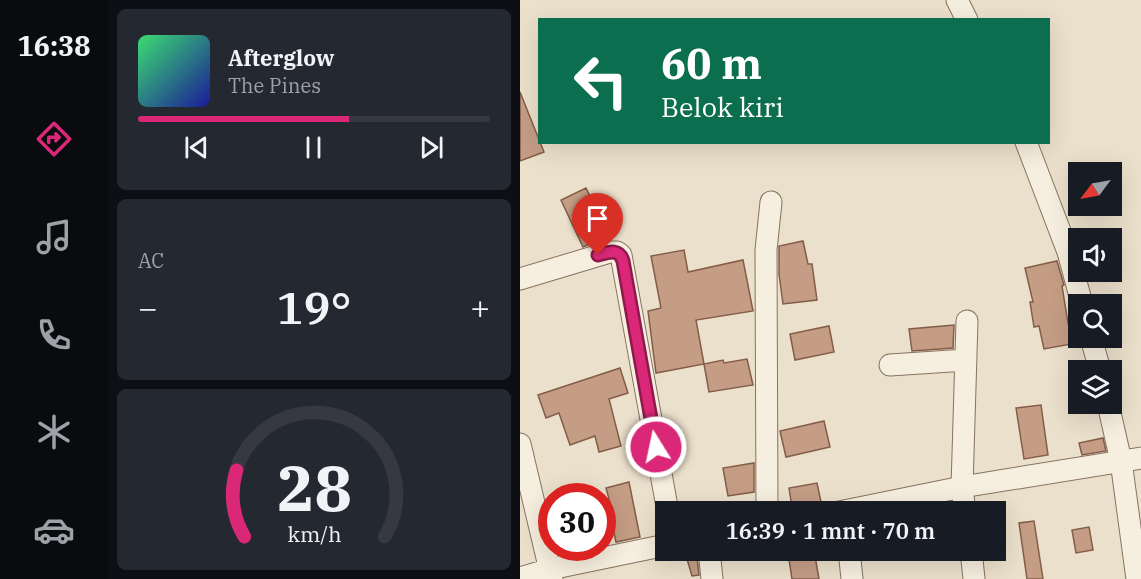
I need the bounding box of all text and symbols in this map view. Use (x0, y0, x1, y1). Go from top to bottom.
text: 16:38 (18, 28, 90, 63)
text: 60 m (661, 36, 762, 91)
icon: left (562, 42, 640, 120)
text: Afterglow (228, 43, 335, 72)
text: The Pines (228, 72, 321, 99)
text: Belok kiri (661, 89, 784, 124)
icon: directions (33, 118, 75, 160)
icon: previous (180, 131, 213, 164)
icon: pause (297, 131, 330, 164)
icon: next (415, 131, 448, 164)
north arrow (1068, 162, 1122, 216)
map controls (1068, 162, 1122, 414)
pin (572, 193, 623, 255)
icon: arrive (581, 202, 614, 235)
icon: music (33, 216, 75, 258)
button: sound (1068, 228, 1122, 282)
text: AC (138, 247, 164, 274)
text: 19° (276, 278, 352, 336)
text: − (138, 286, 158, 329)
text: + (470, 286, 490, 329)
button: search (1068, 294, 1122, 348)
icon: phone (33, 314, 75, 356)
button: layers (1068, 360, 1122, 414)
icon: climate (33, 411, 75, 453)
position arrow (624, 415, 688, 479)
text: 28 (277, 447, 351, 528)
speed limit sign: 30 (538, 483, 616, 561)
icon: car (33, 509, 75, 551)
text: 16:39 · 1 mnt · 70 m (726, 516, 935, 545)
text: km/h (287, 520, 341, 548)

